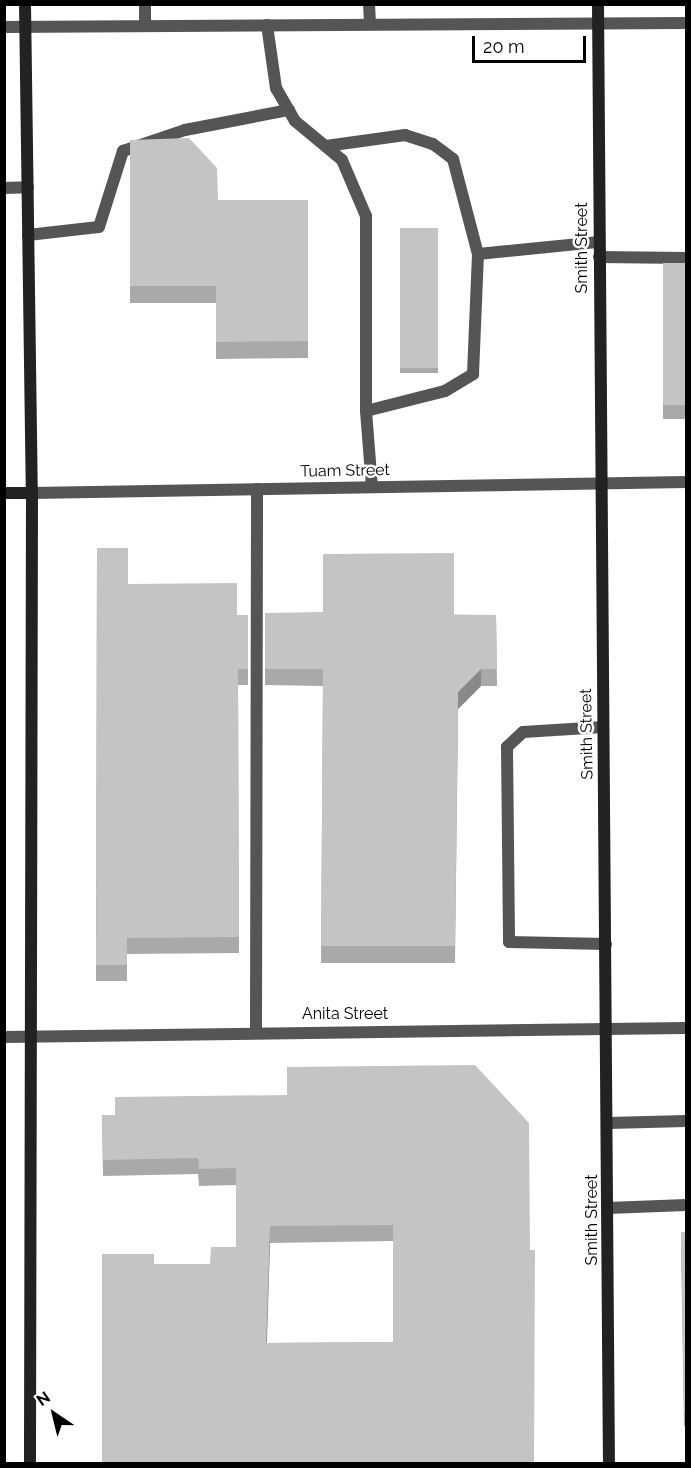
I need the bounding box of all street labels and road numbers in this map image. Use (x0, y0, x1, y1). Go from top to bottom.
street label: Smith Street (572, 202, 592, 294)
street label: Tuam Street (300, 461, 390, 481)
street label: Smith Street (577, 688, 597, 780)
street label: Anita Street (302, 1004, 388, 1024)
street label: Smith Street (582, 1174, 602, 1266)

